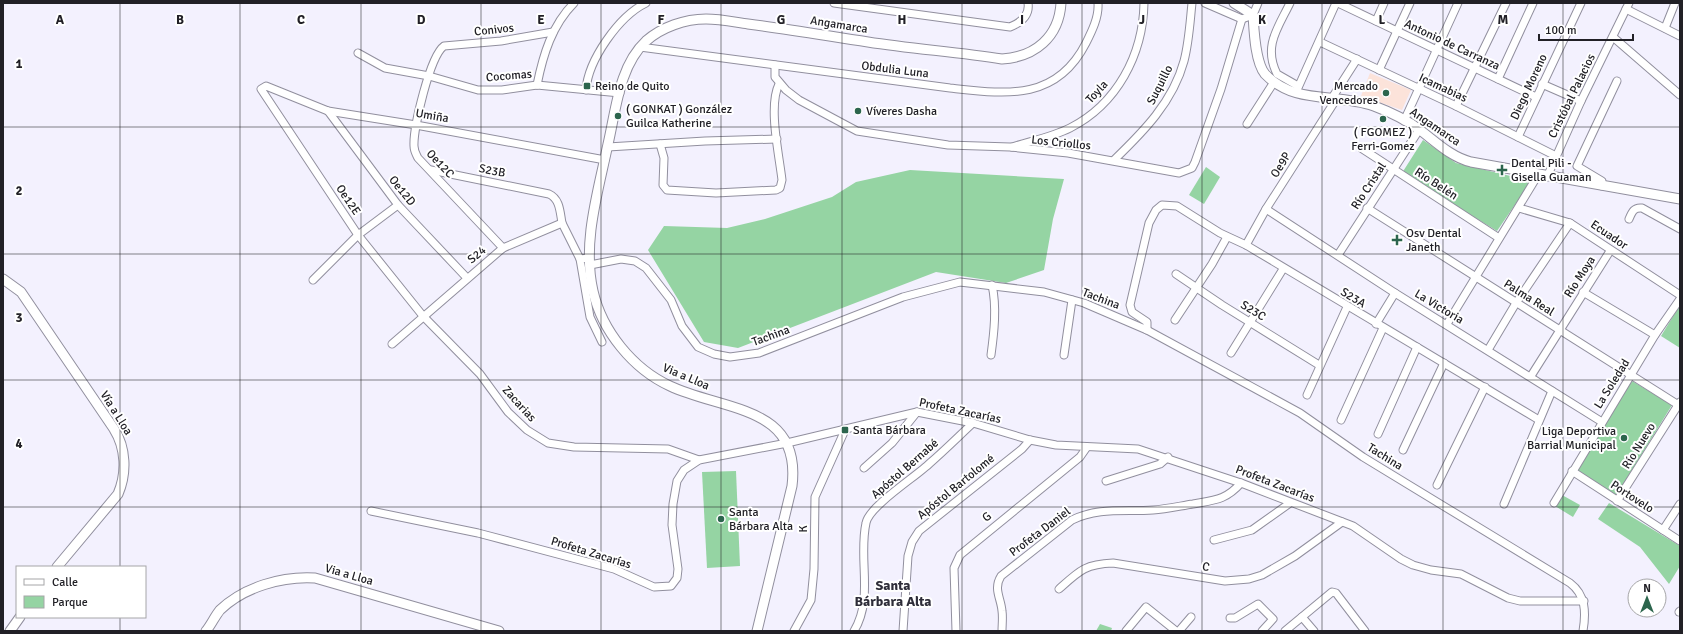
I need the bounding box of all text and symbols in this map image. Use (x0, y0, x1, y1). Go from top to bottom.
text: A (56, 12, 65, 28)
text: B (176, 12, 184, 28)
text: C (297, 12, 305, 28)
text: D (417, 12, 426, 28)
text: E (537, 12, 545, 28)
text: F (658, 12, 665, 28)
text: G (777, 12, 785, 28)
text: H (898, 12, 906, 28)
text: I (1020, 12, 1024, 28)
text: J (1139, 12, 1145, 28)
text: K (1258, 12, 1266, 28)
text: L (1379, 12, 1386, 28)
text: M (1498, 12, 1509, 28)
street label: Angamarca (809, 13, 869, 37)
street label: Antonio de Carranza (1402, 16, 1502, 74)
scale bar (1539, 16, 1633, 42)
street label: Conivos (473, 20, 515, 40)
text: 100 m (1545, 23, 1577, 38)
street label: Cristóbal Palacios (1545, 51, 1599, 141)
street label: Diego Moreno (1507, 52, 1551, 122)
text: 1 (15, 56, 23, 72)
street label: Obdulia Luna (860, 58, 930, 82)
street label: Suquillo (1144, 63, 1176, 107)
street label: Cocomas (485, 67, 533, 85)
street label: Icamabias (1416, 70, 1470, 106)
street label: Toyla (1083, 77, 1111, 107)
place label: Reino de Quito (595, 79, 670, 94)
place label: Mercado Vencedores (1320, 79, 1378, 108)
marker: Reino de Quito (582, 81, 592, 91)
marker: Mercado Vencedores (1381, 88, 1391, 98)
place label: ( GONKAT ) González Guilca Katherine (626, 102, 732, 131)
place label: Víveres Dasha (866, 104, 937, 119)
street label: Angamarca (1407, 105, 1463, 149)
street label: Umiña (414, 106, 450, 126)
marker: Víveres Dasha (853, 106, 863, 116)
marker: ( GONKAT ) González Guilca Katherine (613, 111, 623, 121)
marker: ( FGOMEZ ) Ferri-Gomez (1378, 114, 1388, 124)
place label: ( FGOMEZ ) Ferri-Gomez (1351, 125, 1415, 154)
street label: Los Criollos (1030, 132, 1092, 154)
street label: Oe12C (423, 146, 457, 182)
street label: Oe9P (1267, 149, 1295, 181)
place label: Dental Pili - Gisella Guaman (1511, 156, 1591, 185)
street label: Río Cristal (1348, 159, 1390, 213)
street label: S23B (477, 161, 507, 181)
street label: Río Belén (1412, 164, 1460, 204)
marker: Dental Pili - Gisella Guaman (1496, 164, 1508, 176)
street label: Oe12D (385, 173, 419, 209)
street label: Oe12E (332, 182, 364, 218)
text: 2 (15, 183, 23, 199)
street label: Ecuador (1587, 217, 1631, 253)
place label: Osv Dental Janeth (1406, 226, 1462, 255)
marker: Osv Dental Janeth (1391, 234, 1403, 246)
street label: S24 (465, 243, 490, 267)
street label: Río Moya (1561, 253, 1599, 301)
street label: Palma Real (1501, 277, 1558, 320)
street label: Tachina (1080, 285, 1122, 313)
street label: S23A (1338, 285, 1369, 312)
street label: La Victoria (1412, 286, 1466, 328)
street label: S23C (1238, 298, 1268, 324)
text: 3 (15, 310, 23, 326)
street label: Tachina (750, 322, 792, 350)
street label: La Soledad (1591, 356, 1633, 412)
street label: Via a Lloa (660, 360, 712, 394)
street label: Zacarias (499, 383, 539, 425)
street label: Vía a Lloa (97, 388, 135, 438)
street label: Profeta Zacarías (918, 395, 1002, 427)
street label: Río Nuevo (1619, 420, 1659, 472)
place label: Santa Bárbara (853, 423, 926, 438)
place label: Liga Deportiva Barrial Municipal (1527, 424, 1616, 453)
marker: Santa Bárbara (840, 425, 850, 435)
marker: Liga Deportiva Barrial Municipal (1619, 433, 1629, 443)
text: 4 (15, 436, 23, 452)
street label: Apóstol Bernabé (868, 436, 942, 502)
street label: Tachina (1364, 440, 1406, 474)
street label: Apóstol Bartolomé (914, 451, 998, 523)
street label: Profeta Zacarías (1233, 462, 1317, 506)
street label: Portovelo (1608, 477, 1656, 517)
street label: Profeta Daniel (1006, 504, 1074, 560)
place label: Santa Bárbara Alta (729, 505, 793, 534)
street label: G (979, 509, 995, 525)
marker: Santa Bárbara Alta (716, 514, 726, 524)
street label: K (796, 525, 811, 533)
street label: Profeta Zacarías (549, 534, 633, 572)
street label: C (1201, 559, 1211, 575)
street label: Via a Lloa (323, 561, 375, 589)
legend (16, 566, 146, 618)
text: Calle (52, 575, 78, 590)
district label: Santa Bárbara Alta (854, 577, 932, 610)
north arrow (1627, 578, 1667, 618)
text: N (1643, 582, 1651, 595)
text: Parque (52, 595, 88, 610)

